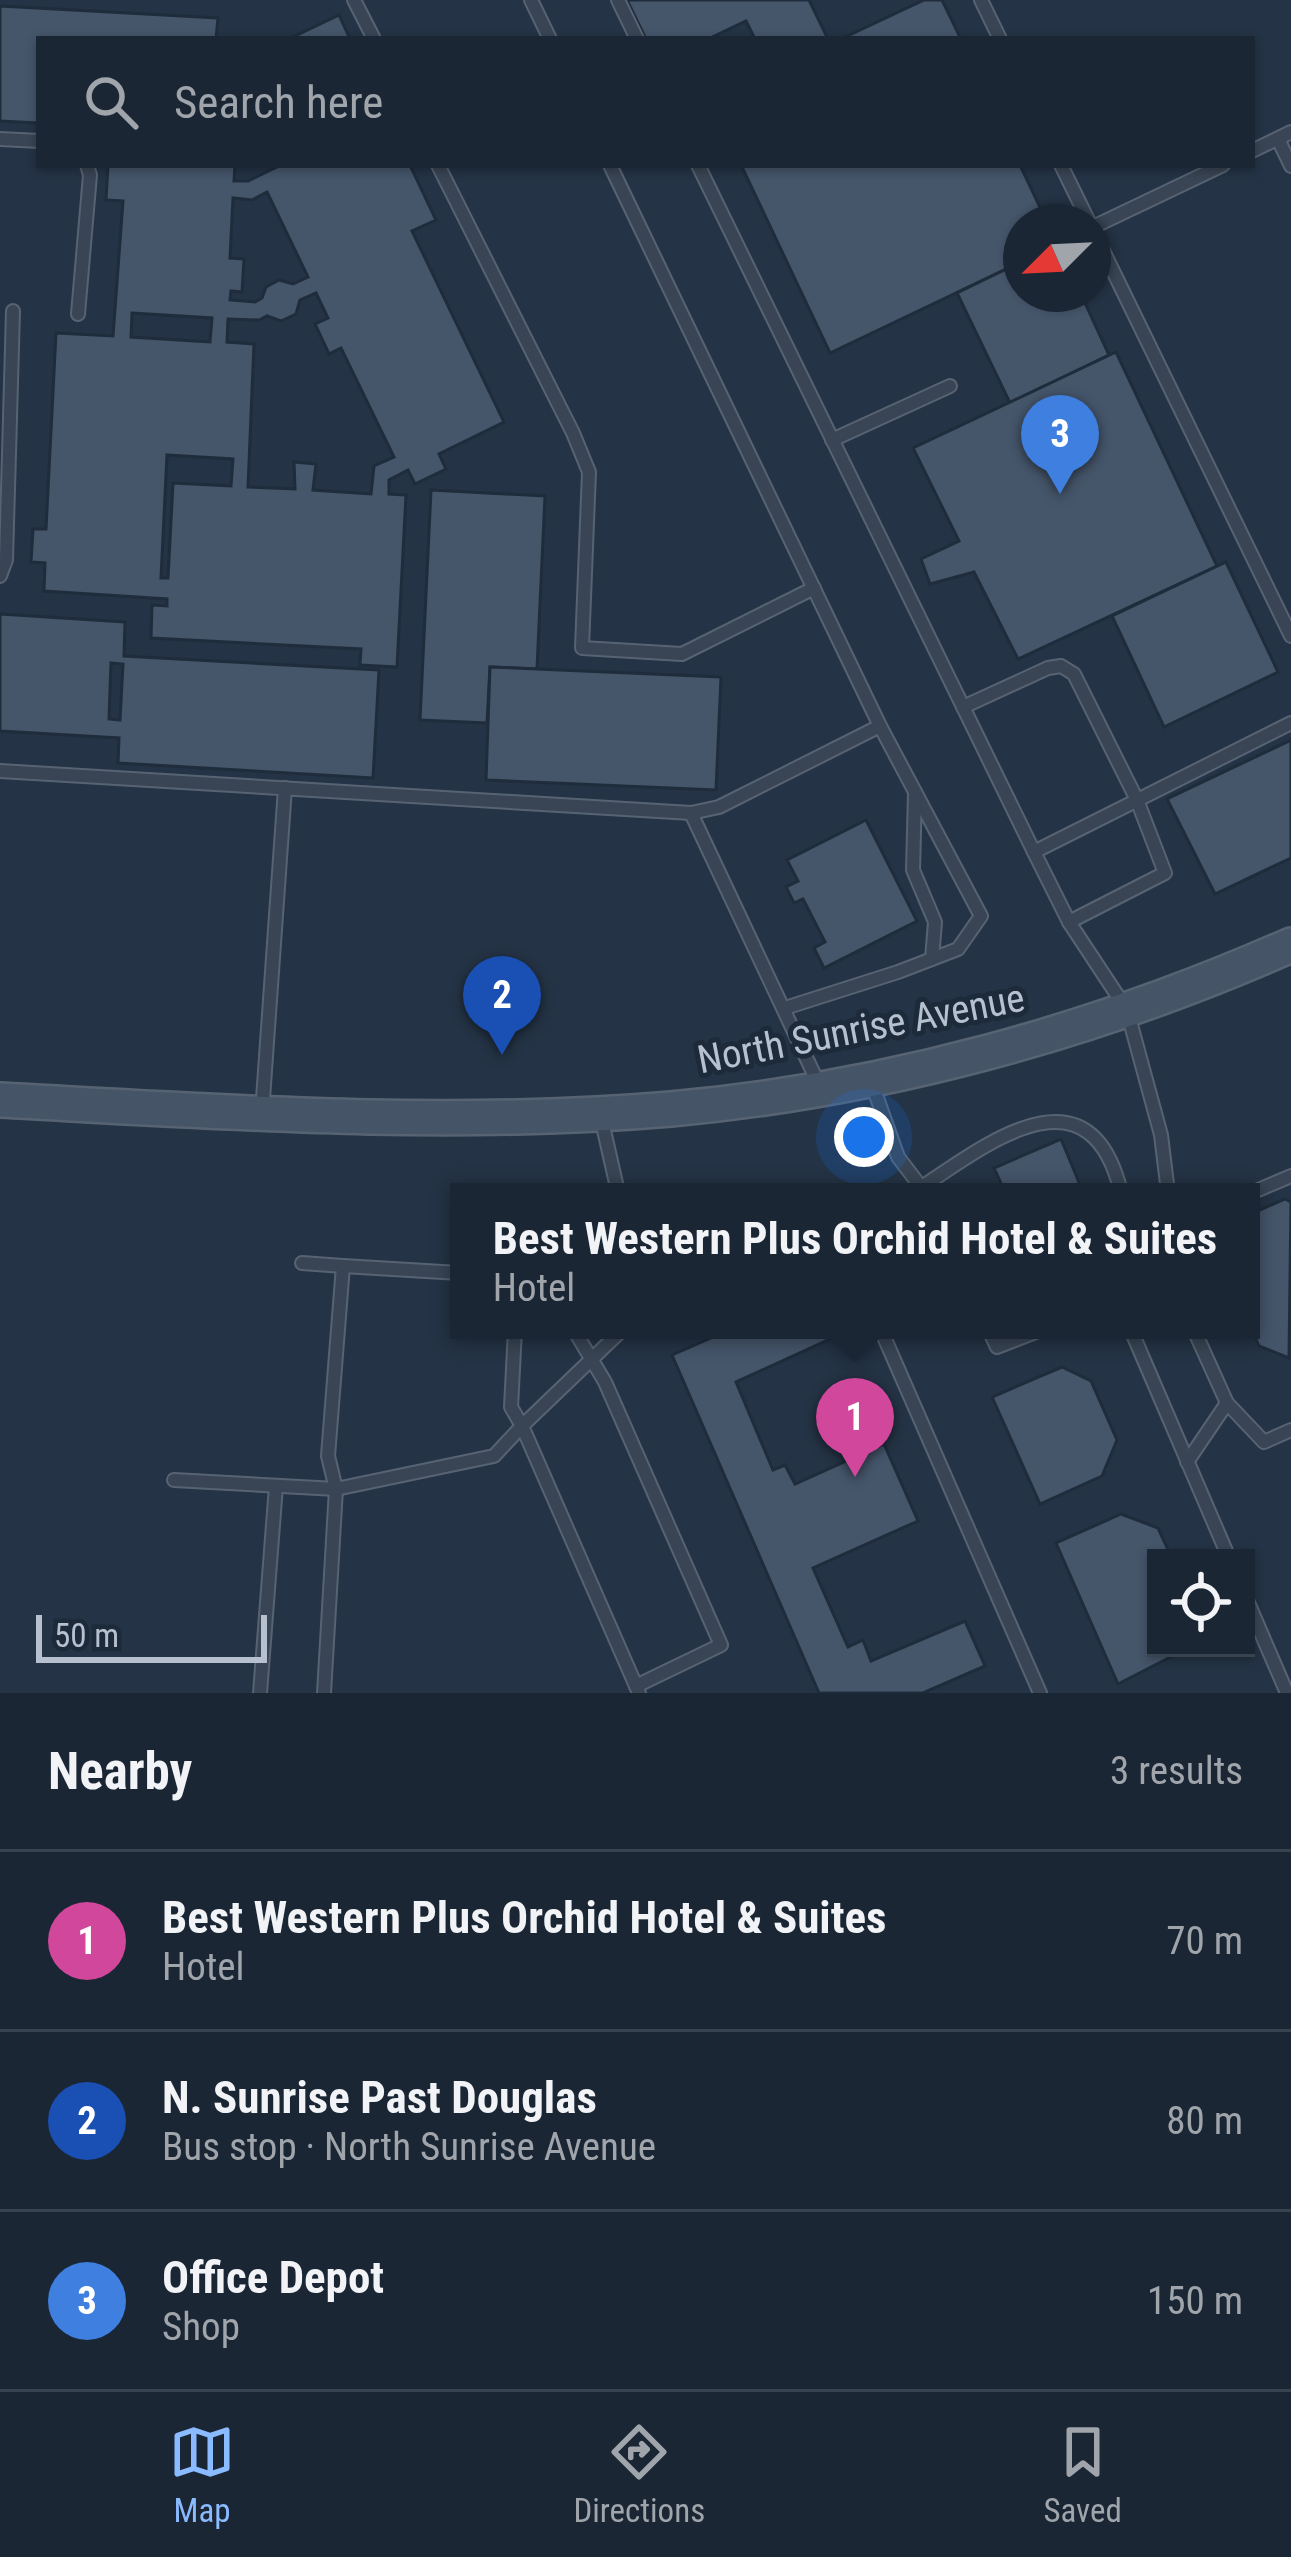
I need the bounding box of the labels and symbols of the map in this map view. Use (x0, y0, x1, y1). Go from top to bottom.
north arrow (1003, 204, 1111, 312)
pin: 3 (1021, 395, 1099, 494)
pin: 2 (463, 956, 541, 1055)
street label: North Sunrise Avenue (694, 975, 1028, 1083)
your location (834, 1107, 894, 1167)
pin: 1 (816, 1378, 894, 1477)
scale bar (36, 1609, 267, 1662)

